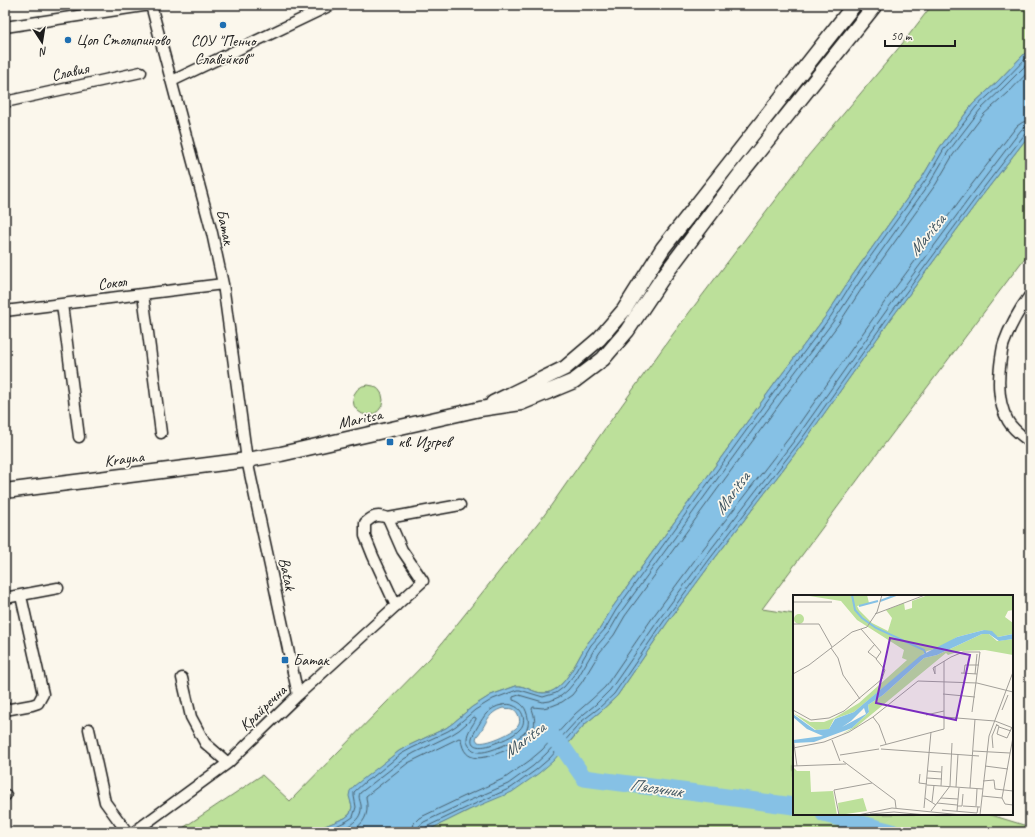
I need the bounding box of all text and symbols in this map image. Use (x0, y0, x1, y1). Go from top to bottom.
marker: СОУ "Пенчо Славейков" (218, 20, 228, 30)
north arrow (22, 22, 62, 62)
scale bar (885, 22, 955, 48)
text: 50 m (891, 28, 913, 44)
place label: Цоп Столипиново (76, 30, 171, 50)
place label: СОУ "Пенчо Славейков" (191, 31, 258, 69)
marker: Цоп Столипиново (63, 35, 73, 45)
text: N (37, 44, 49, 60)
street label: Славия (50, 58, 92, 86)
street label: Батак (211, 207, 239, 248)
water label: Maritsa (904, 208, 951, 260)
street label: Сокол (97, 271, 129, 295)
street label: Maritsa (336, 404, 385, 433)
place label: кв. Изгрев (398, 432, 455, 452)
marker: кв. Изгрев (385, 437, 395, 447)
street label: Krayna (103, 446, 146, 471)
water label: Maritsa (710, 466, 756, 518)
street label: Batak (274, 556, 300, 593)
inset map (793, 595, 1013, 815)
place label: Батак (293, 650, 330, 670)
marker: Батак (280, 655, 290, 665)
street label: Крайречна (235, 680, 292, 735)
water label: Maritsa (499, 716, 551, 763)
water label: Пясъчник (629, 774, 686, 802)

